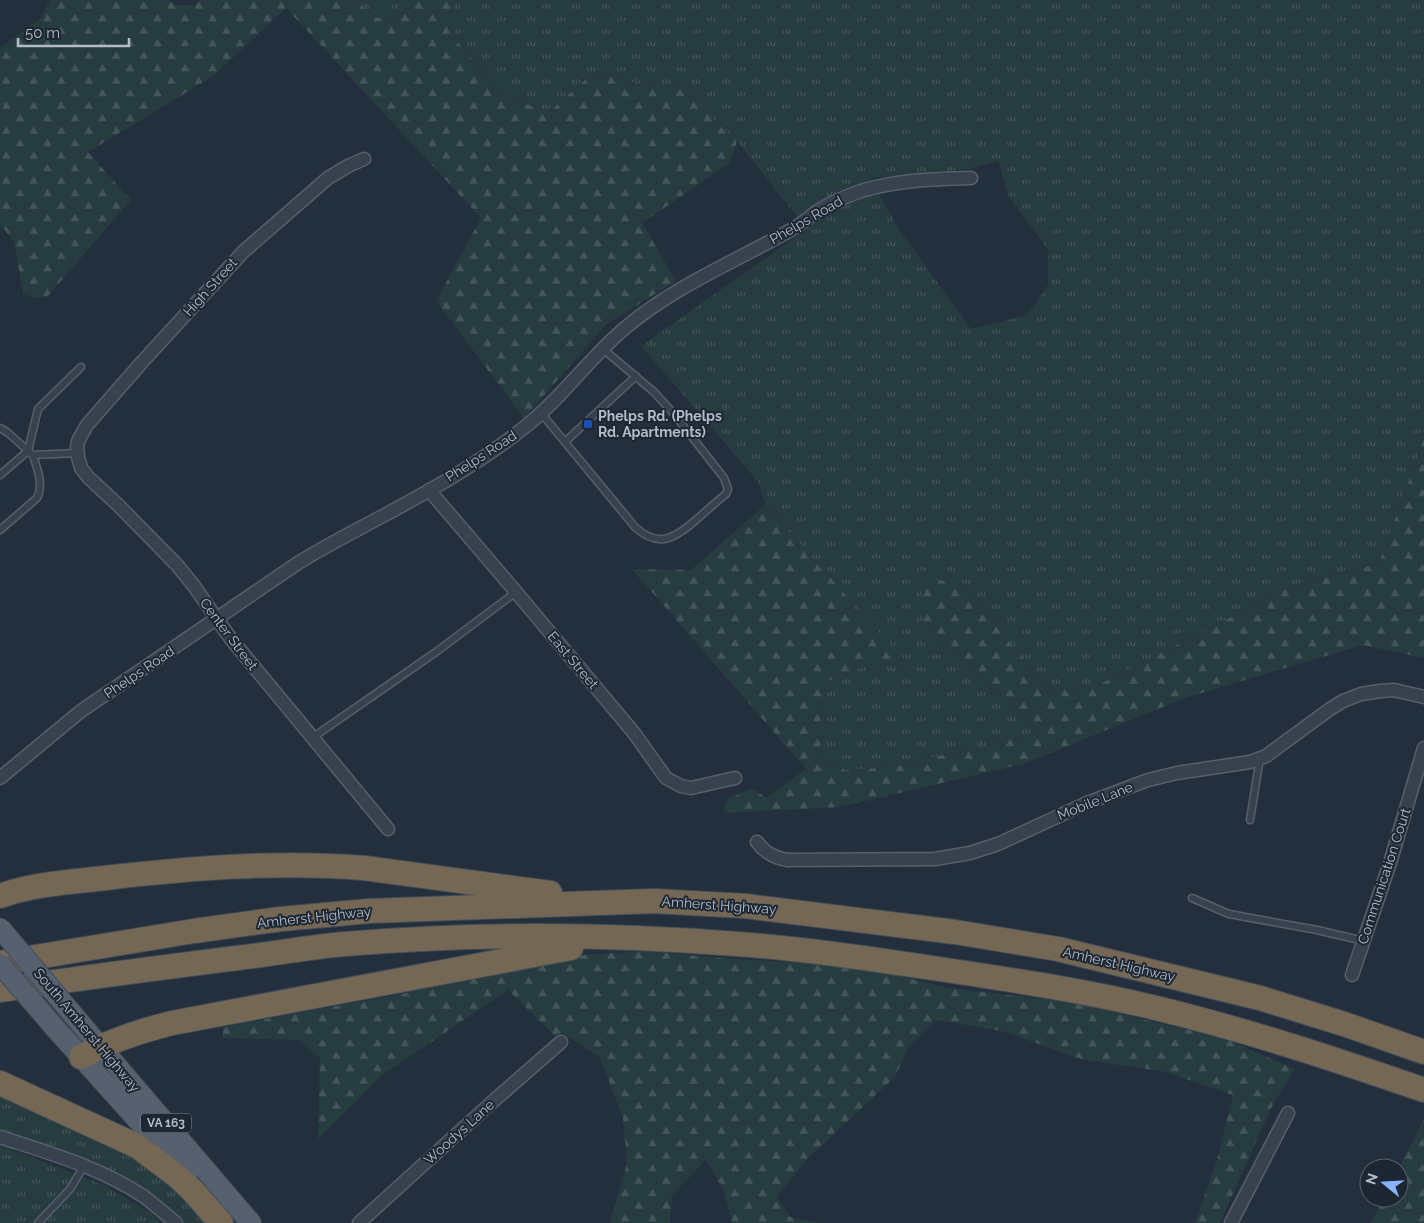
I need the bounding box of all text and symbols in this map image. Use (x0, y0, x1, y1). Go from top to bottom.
scale bar (18, 15, 129, 47)
text: 50 m (25, 24, 60, 42)
street label: Phelps Road (767, 193, 845, 247)
street label: High Street (180, 254, 240, 319)
place label: Phelps Rd. (Phelps Rd. Apartments) (598, 408, 722, 440)
marker: Phelps Rd. (Phelps Rd. Apartments) (582, 418, 594, 430)
street label: Phelps Road (442, 427, 520, 485)
street label: Center Street (197, 595, 261, 673)
street label: East Street (544, 628, 602, 692)
street label: Phelps Road (101, 643, 177, 701)
street label: Mobile Lane (1055, 779, 1135, 823)
street label: Communication Court (1354, 806, 1414, 946)
street label: Amherst Highway (661, 893, 777, 917)
street label: Amherst Highway (256, 903, 372, 931)
street label: Amherst Highway (1061, 943, 1177, 985)
street label: South Amherst Highway (31, 965, 144, 1095)
street label: Woodys Lane (421, 1096, 497, 1168)
road number: VA 163 (141, 1114, 191, 1132)
north arrow (1359, 1158, 1409, 1208)
text: N (1362, 1171, 1381, 1187)

